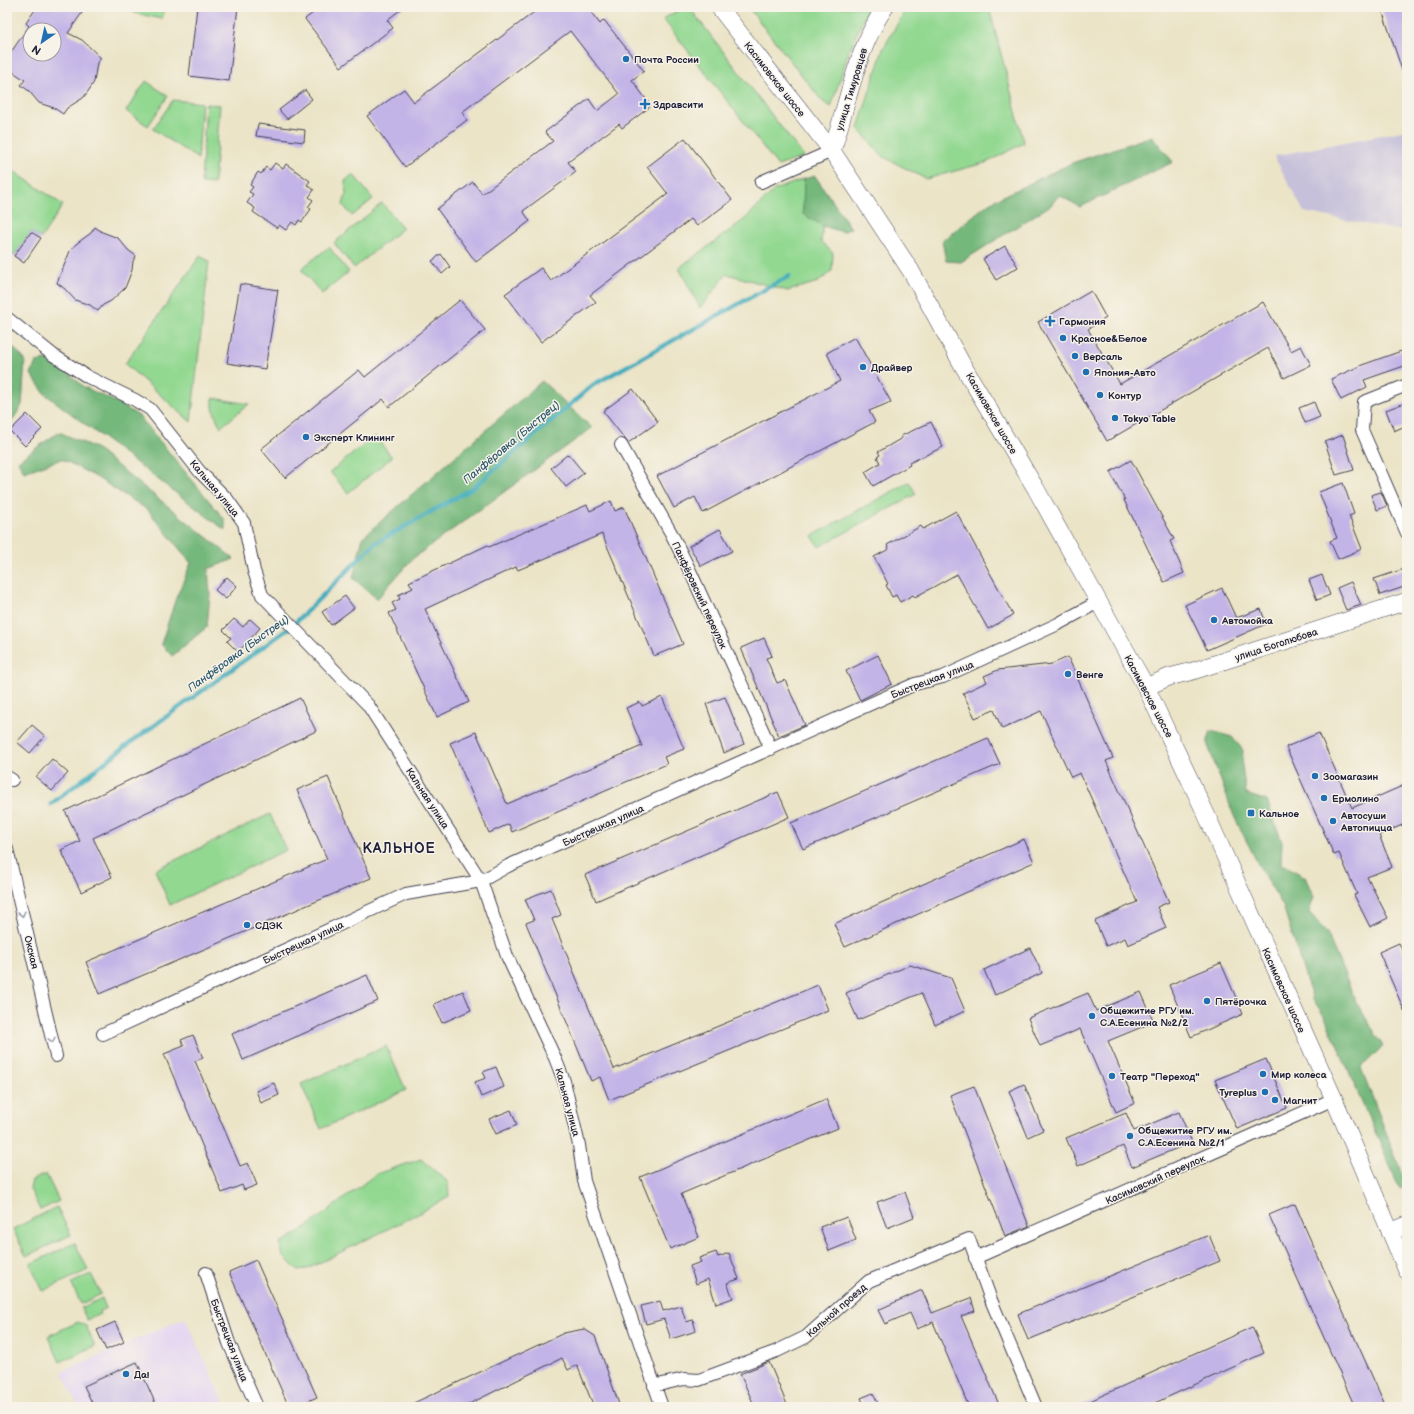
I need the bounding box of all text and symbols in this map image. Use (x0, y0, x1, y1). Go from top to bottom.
north arrow (22, 22, 62, 62)
street label: Касимовское шоссе (741, 40, 807, 120)
text: N (30, 42, 44, 58)
street label: улица Тимуровцев (834, 46, 870, 132)
marker: Почта России (621, 54, 631, 64)
place label: Почта России (634, 54, 699, 66)
marker: Здравсити (640, 99, 650, 109)
place label: Здравсити (653, 99, 704, 111)
marker: Гармония (1044, 315, 1056, 327)
place label: Гармония (1059, 316, 1106, 328)
marker: Красное&Белое (1058, 333, 1068, 343)
place label: Красное&Белое (1071, 333, 1148, 345)
marker: Версаль (1070, 351, 1080, 361)
place label: Версаль (1083, 351, 1123, 363)
marker: Драйвер (858, 362, 868, 372)
place label: Драйвер (871, 362, 913, 374)
marker: Япония-Авто (1081, 367, 1091, 377)
place label: Япония-Авто (1094, 367, 1156, 379)
street label: Касимовское шоссе (963, 371, 1019, 457)
marker: Контур (1095, 390, 1105, 400)
place label: Контур (1108, 390, 1142, 402)
water label: Панфёровка (Быстрец) (460, 398, 562, 487)
marker: Tokyo Table (1110, 413, 1120, 423)
place label: Tokyo Table (1123, 413, 1176, 425)
marker: Эксперт Клининг (301, 432, 311, 442)
place label: Эксперт Клининг (314, 432, 395, 444)
street label: Кальная улица (187, 458, 242, 520)
street label: Панфёровский переулок (669, 540, 729, 651)
water label: Панфёровка (Быстрец) (185, 612, 292, 695)
marker: Автомойка (1209, 615, 1219, 625)
place label: Автомойка (1221, 615, 1273, 627)
street label: улица Боголюбова (1233, 626, 1319, 664)
street label: Касимовское шоссе (1121, 653, 1175, 740)
street label: Быстрецкая улица (889, 659, 976, 701)
marker: Венге (1063, 669, 1073, 679)
place label: Венге (1076, 669, 1104, 681)
street label: Кальная улица (403, 766, 451, 831)
marker: Зоомагазин (1310, 771, 1320, 781)
place label: Зоомагазин (1323, 771, 1379, 783)
marker: Ермолино (1319, 793, 1329, 803)
place label: Ермолино (1332, 793, 1380, 805)
street label: Быстрецкая улица (561, 803, 646, 849)
marker: Кальное (1246, 808, 1256, 818)
place label: Кальное (1259, 808, 1299, 820)
place label: Автосуши Автопицца (1340, 810, 1392, 834)
marker: Автосуши Автопицца (1328, 816, 1338, 826)
district label: КАЛЬНОЕ (362, 840, 436, 857)
one-way arrow (18, 911, 26, 917)
street label: Быстрецкая улица (261, 919, 346, 967)
marker: СДЭК (242, 920, 252, 930)
place label: СДЭК (255, 920, 283, 932)
street label: Окская (21, 934, 41, 971)
street label: Касимовское шоссе (1259, 946, 1307, 1035)
marker: Пятёрочка (1202, 996, 1212, 1006)
place label: Пятёрочка (1215, 996, 1267, 1008)
place label: Общежитие РГУ им. С.А.Есенина №2/2 (1100, 1005, 1194, 1029)
marker: Общежитие РГУ им. С.А.Есенина №2/2 (1087, 1011, 1097, 1021)
one-way arrow (48, 1037, 56, 1044)
street label: Кальная улица (552, 1067, 582, 1138)
marker: Мир колеса (1258, 1069, 1268, 1079)
place label: Мир колеса (1271, 1069, 1327, 1081)
marker: Театр "Переход" (1107, 1071, 1117, 1081)
place label: Театр "Переход" (1120, 1071, 1200, 1083)
place label: Tyreplus (1219, 1087, 1257, 1099)
marker: Tyreplus (1260, 1087, 1270, 1097)
marker: Магнит (1270, 1095, 1280, 1105)
place label: Магнит (1283, 1095, 1318, 1107)
place label: Общежитие РГУ им. С.А.Есенина №2/1 (1138, 1125, 1232, 1149)
marker: Общежитие РГУ им. С.А.Есенина №2/1 (1125, 1131, 1135, 1141)
street label: Касимовский переулок (1104, 1152, 1208, 1207)
street label: Кальной проезд (804, 1281, 869, 1340)
street label: Быстрецкая улица (208, 1297, 250, 1384)
marker: Да! (121, 1369, 131, 1379)
place label: Да! (134, 1369, 150, 1381)

